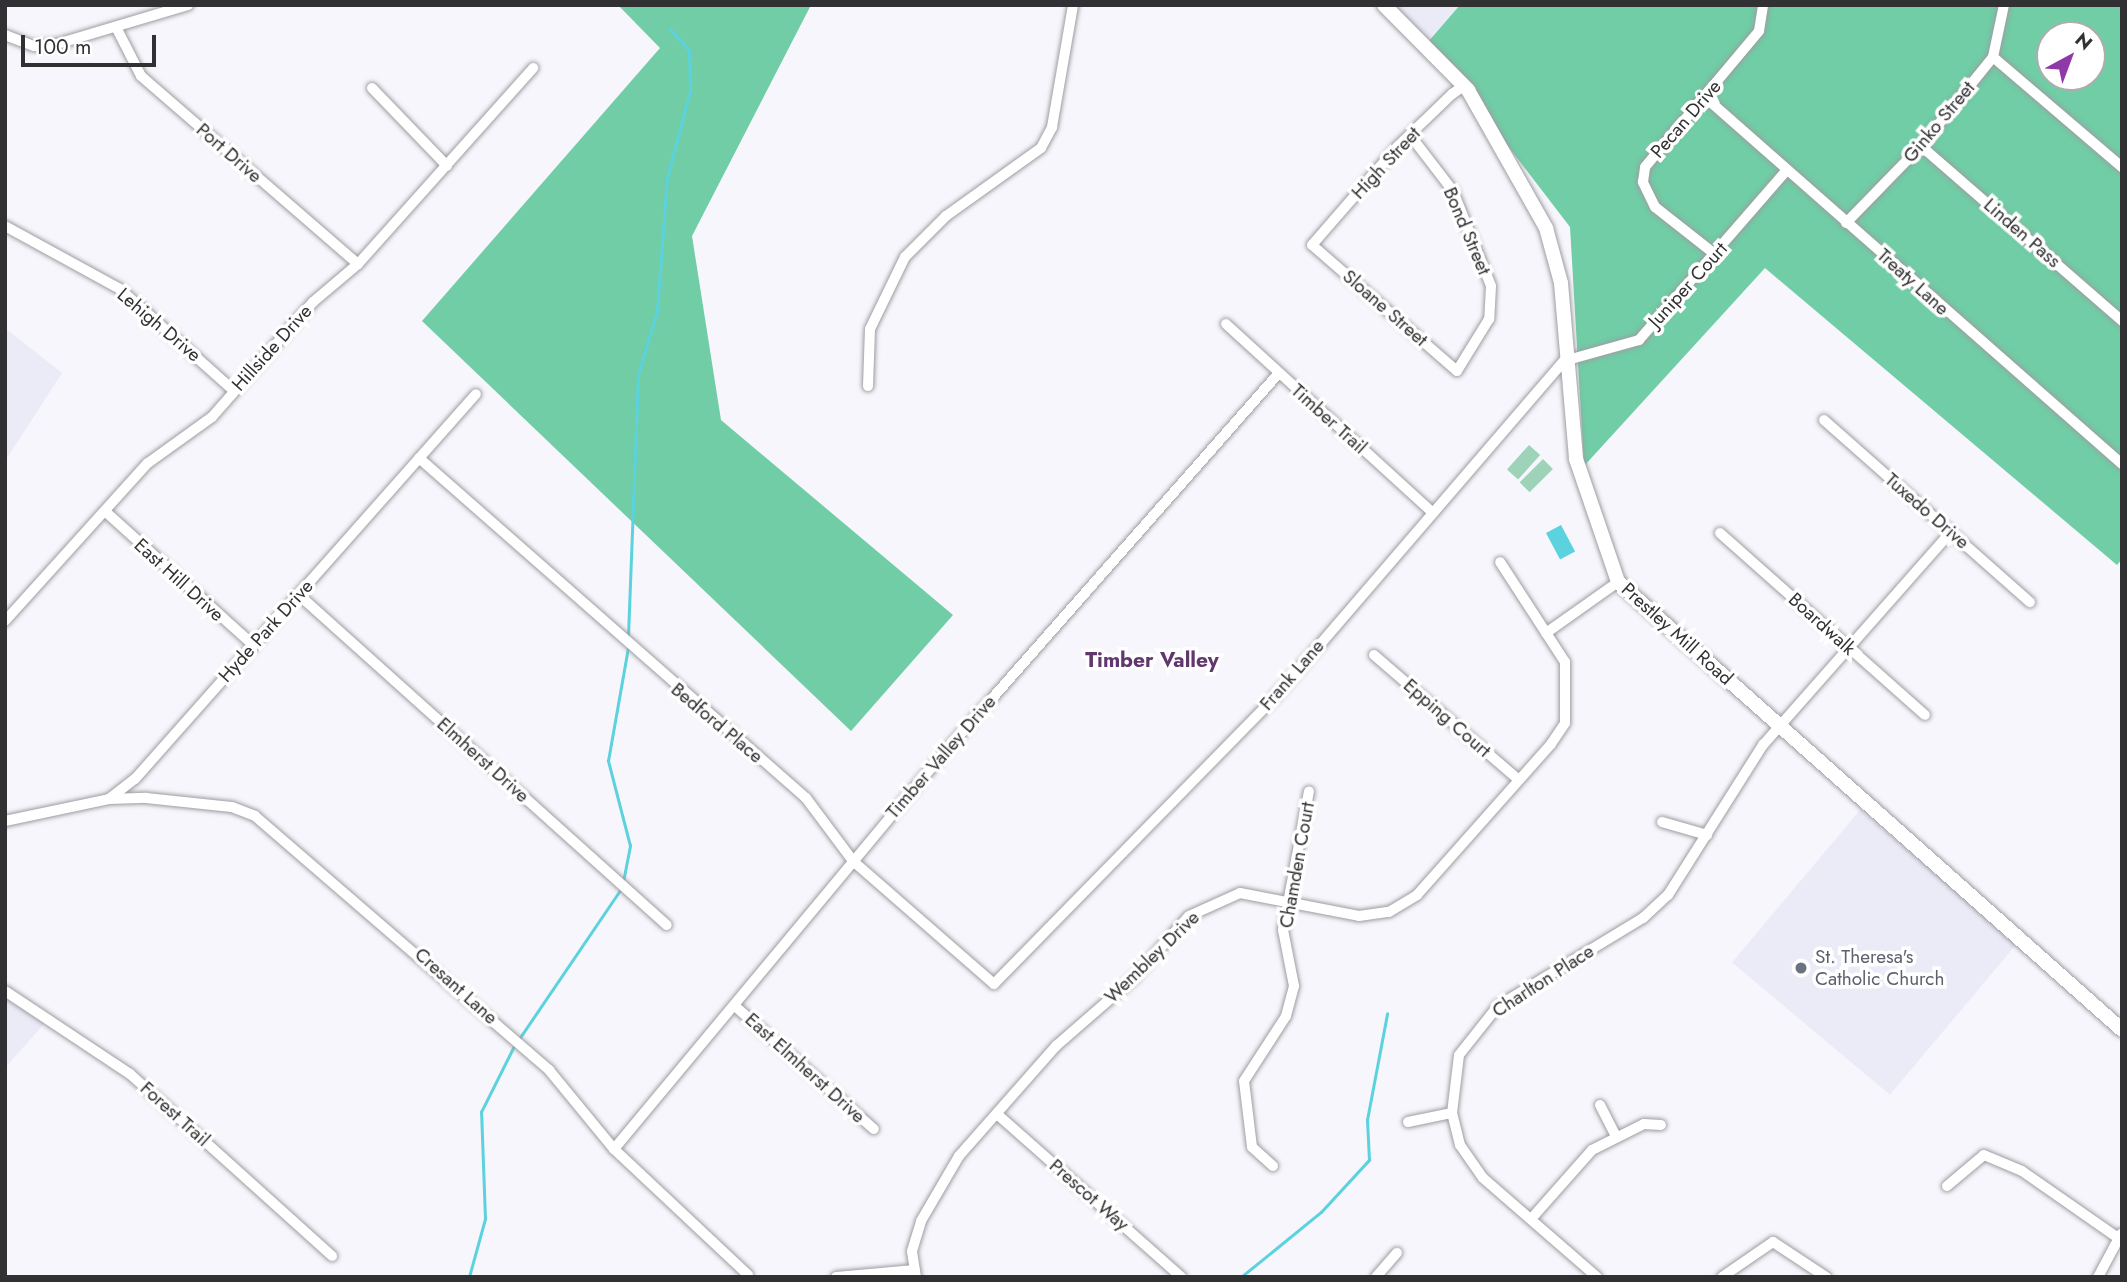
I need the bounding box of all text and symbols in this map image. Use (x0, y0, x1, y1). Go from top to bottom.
scale bar (24, 21, 159, 65)
north arrow (2036, 21, 2106, 91)
text: N (2069, 26, 2098, 56)
text: 100 m (34, 32, 91, 62)
street label: Pecan Drive (1646, 75, 1726, 163)
street label: Ginko Street (1898, 77, 1980, 167)
street label: Port Drive (192, 118, 266, 188)
street label: High Street (1347, 122, 1425, 204)
street label: Bond Street (1438, 184, 1496, 278)
street label: Linden Pass (1979, 194, 2065, 272)
street label: Juniper Court (1644, 238, 1732, 332)
street label: Treaty Lane (1872, 244, 1954, 320)
street label: Sloane Street (1338, 265, 1432, 351)
street label: Lehigh Drive (113, 283, 205, 367)
street label: Hillside Drive (227, 300, 317, 396)
street label: Timber Trail (1287, 379, 1371, 459)
street label: Tuxedo Drive (1880, 468, 1974, 554)
street label: East Hill Drive (129, 534, 229, 626)
street label: Hyde Park Drive (214, 575, 318, 687)
street label: Prestley Mill Road (1617, 578, 1737, 690)
street label: Boardwalk (1784, 588, 1860, 660)
street label: Frank Lane (1255, 635, 1329, 715)
district label: Timber Valley (1085, 647, 1219, 673)
street label: Epping Court (1399, 674, 1495, 762)
street label: Bedford Place (666, 678, 768, 768)
street label: Timber Valley Drive (881, 691, 1001, 823)
street label: Elmherst Drive (432, 713, 534, 807)
street label: Chamden Court (1275, 800, 1319, 930)
street label: Wembley Drive (1100, 906, 1204, 1008)
street label: Charlton Place (1488, 940, 1598, 1022)
street label: Cresant Lane (410, 943, 502, 1029)
place label: St. Theresa's Catholic Church (1815, 946, 1944, 990)
marker: St. Theresa's Catholic Church (1793, 960, 1809, 976)
street label: East Elmherst Drive (740, 1008, 870, 1128)
street label: Forest Trail (136, 1077, 214, 1151)
street label: Prescot Way (1045, 1154, 1133, 1236)

